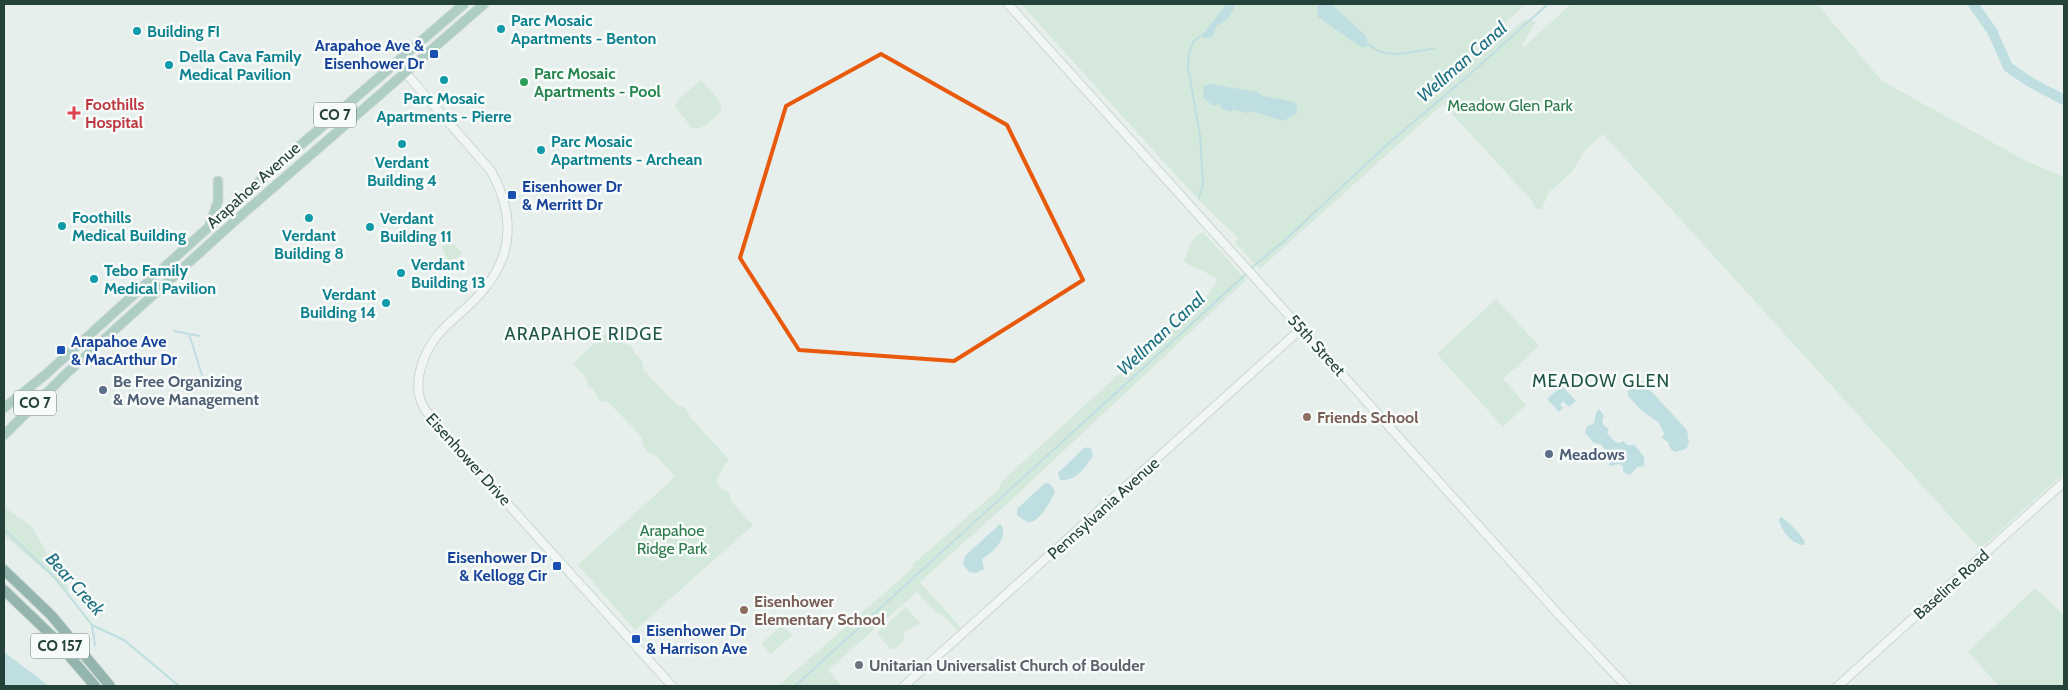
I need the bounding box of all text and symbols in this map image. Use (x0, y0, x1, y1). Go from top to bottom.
place label: Parc Mosaic Apartments - Benton (511, 11, 656, 48)
water label: Wellman Canal (1412, 16, 1512, 107)
place label: Building FI (147, 22, 220, 41)
marker: Parc Mosaic Apartments - Benton (495, 23, 507, 35)
marker: Building FI (131, 25, 143, 37)
place label: Arapahoe Ave & Eisenhower Dr (315, 36, 425, 73)
place label: Della Cava Family Medical Pavilion (179, 47, 302, 84)
marker: Arapahoe Ave & Eisenhower Dr (428, 48, 440, 60)
marker: Della Cava Family Medical Pavilion (163, 59, 175, 71)
place label: Parc Mosaic Apartments - Pool (534, 64, 661, 101)
marker: Parc Mosaic Apartments - Pierre (438, 74, 450, 86)
marker: Parc Mosaic Apartments - Pool (518, 76, 530, 88)
place label: Parc Mosaic Apartments - Pierre (376, 89, 512, 126)
place label: Foothills Hospital (85, 95, 145, 132)
park label: Meadow Glen Park (1447, 96, 1574, 115)
road number: CO 7 (314, 102, 356, 128)
marker: Foothills Hospital (67, 106, 81, 120)
place label: Parc Mosaic Apartments - Archean (551, 132, 702, 169)
street label: Arapahoe Avenue (203, 138, 304, 232)
marker: Verdant Building 4 (396, 138, 408, 150)
marker: Parc Mosaic Apartments - Archean (535, 144, 547, 156)
place label: Verdant Building 4 (367, 153, 437, 190)
place label: Eisenhower Dr & Merritt Dr (522, 177, 623, 214)
marker: Eisenhower Dr & Merritt Dr (506, 189, 518, 201)
place label: Foothills Medical Building (72, 208, 186, 245)
place label: Verdant Building 11 (380, 209, 452, 246)
marker: Verdant Building 8 (303, 212, 315, 224)
marker: Foothills Medical Building (56, 220, 68, 232)
marker: Verdant Building 11 (364, 221, 376, 233)
place label: Verdant Building 8 (274, 226, 344, 263)
place label: Verdant Building 13 (411, 255, 486, 292)
place label: Tebo Family Medical Pavilion (104, 261, 216, 298)
marker: Verdant Building 13 (395, 267, 407, 279)
marker: Tebo Family Medical Pavilion (88, 273, 100, 285)
place label: Verdant Building 14 (300, 285, 376, 322)
water label: Wellman Canal (1112, 287, 1210, 380)
marker: Verdant Building 14 (380, 297, 392, 309)
street label: 55th Street (1284, 311, 1350, 380)
district label: ARAPAHOE RIDGE (505, 323, 663, 345)
place label: Arapahoe Ave & MacArthur Dr (71, 332, 178, 369)
marker: Arapahoe Ave & MacArthur Dr (55, 344, 67, 356)
district label: MEADOW GLEN (1532, 370, 1670, 392)
place label: Be Free Organizing & Move Management (113, 372, 259, 409)
marker: Be Free Organizing & Move Management (97, 384, 109, 396)
road number: CO 7 (14, 390, 56, 416)
place label: Friends School (1317, 408, 1418, 427)
street label: Eisenhower Drive (422, 409, 515, 510)
marker: Friends School (1301, 411, 1313, 423)
place label: Meadows (1559, 445, 1625, 464)
marker: Meadows (1543, 448, 1555, 460)
street label: Pennsylvania Avenue (1044, 453, 1163, 563)
park label: Arapahoe Ridge Park (637, 521, 708, 558)
street label: Baseline Road (1910, 546, 1993, 623)
water label: Bear Creek (41, 548, 110, 621)
place label: Eisenhower Dr & Kellogg Cir (447, 548, 548, 585)
marker: Eisenhower Dr & Kellogg Cir (551, 560, 563, 572)
place label: Eisenhower Elementary School (754, 592, 885, 629)
marker: Eisenhower Elementary School (738, 604, 750, 616)
place label: Eisenhower Dr & Harrison Ave (646, 621, 747, 658)
marker: Eisenhower Dr & Harrison Ave (630, 633, 642, 645)
road number: CO 157 (31, 634, 89, 658)
place label: Unitarian Universalist Church of Boulder (869, 656, 1145, 675)
marker: Unitarian Universalist Church of Boulder (853, 659, 865, 671)

